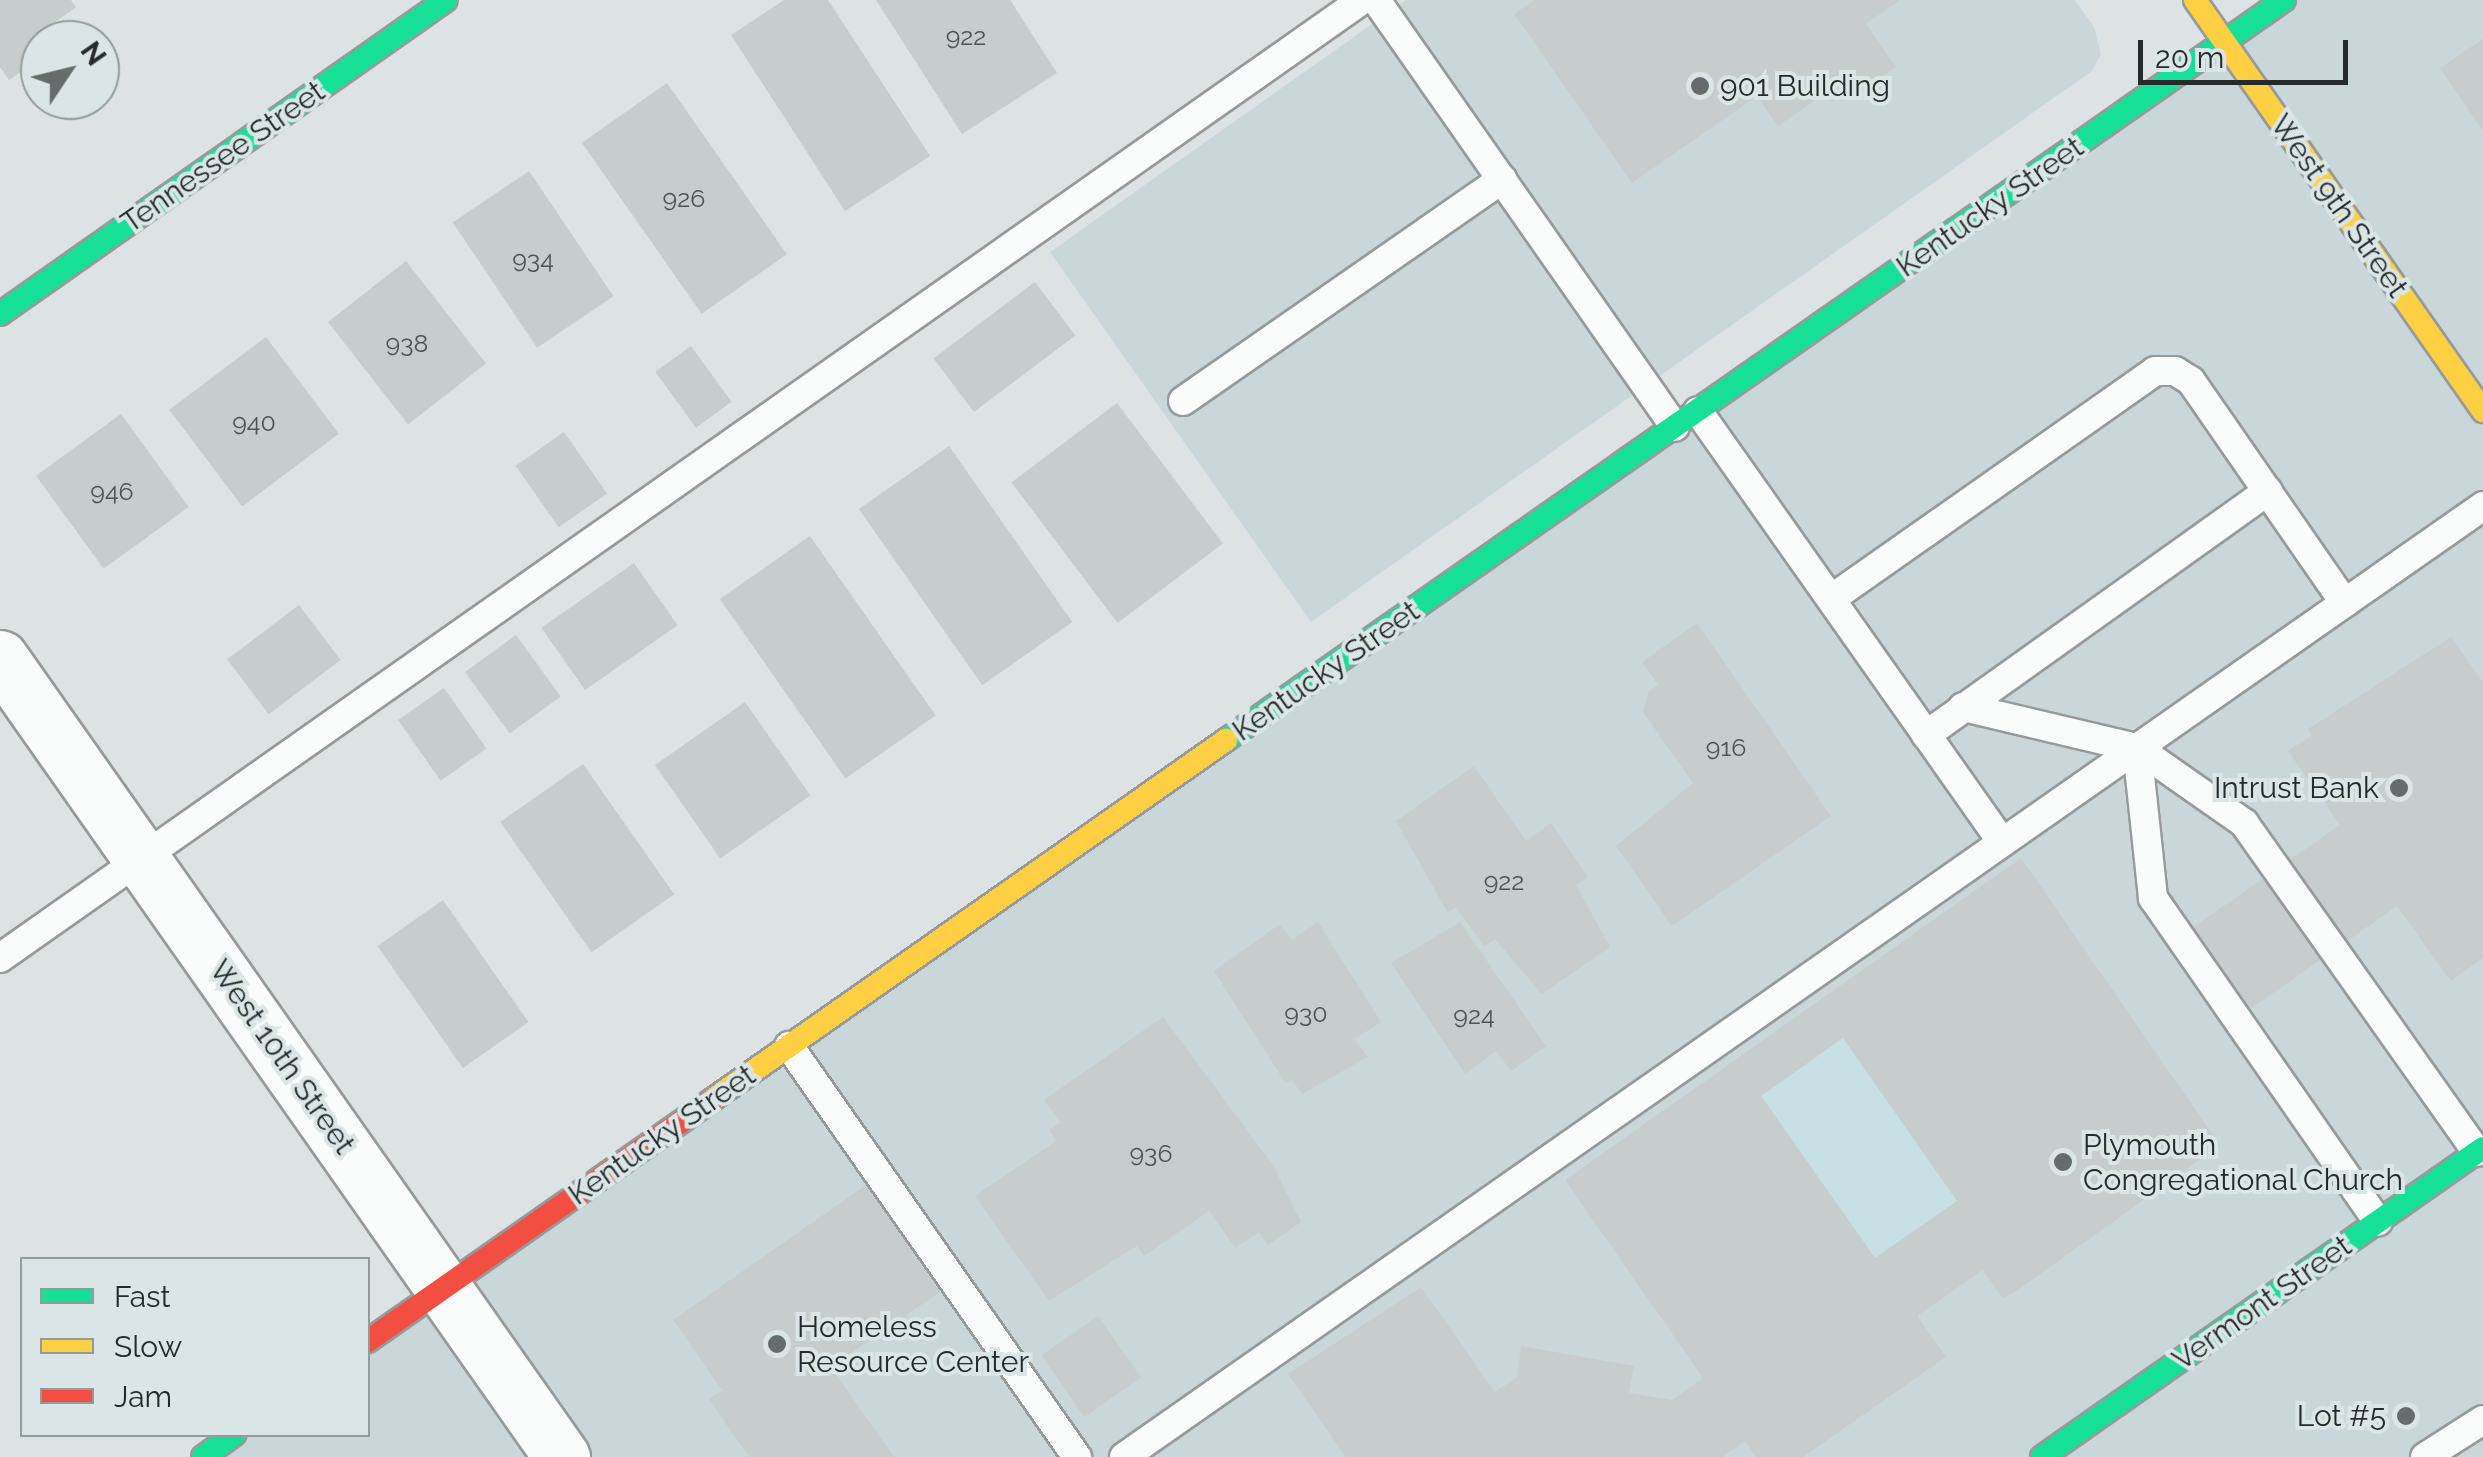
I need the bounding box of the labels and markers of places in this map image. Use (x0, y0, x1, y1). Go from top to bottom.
place label: 901 Building (1720, 68, 1890, 104)
marker: 901 Building (1689, 75, 1711, 97)
place label: Intrust Bank (2214, 770, 2379, 806)
marker: Intrust Bank (2388, 777, 2410, 799)
place label: Plymouth Congregational Church (2083, 1127, 2404, 1198)
marker: Plymouth Congregational Church (2052, 1151, 2074, 1173)
place label: Homeless Resource Center (797, 1309, 1029, 1380)
marker: Homeless Resource Center (766, 1333, 788, 1355)
place label: Lot #5 (2297, 1398, 2386, 1434)
marker: Lot #5 (2395, 1405, 2417, 1427)

